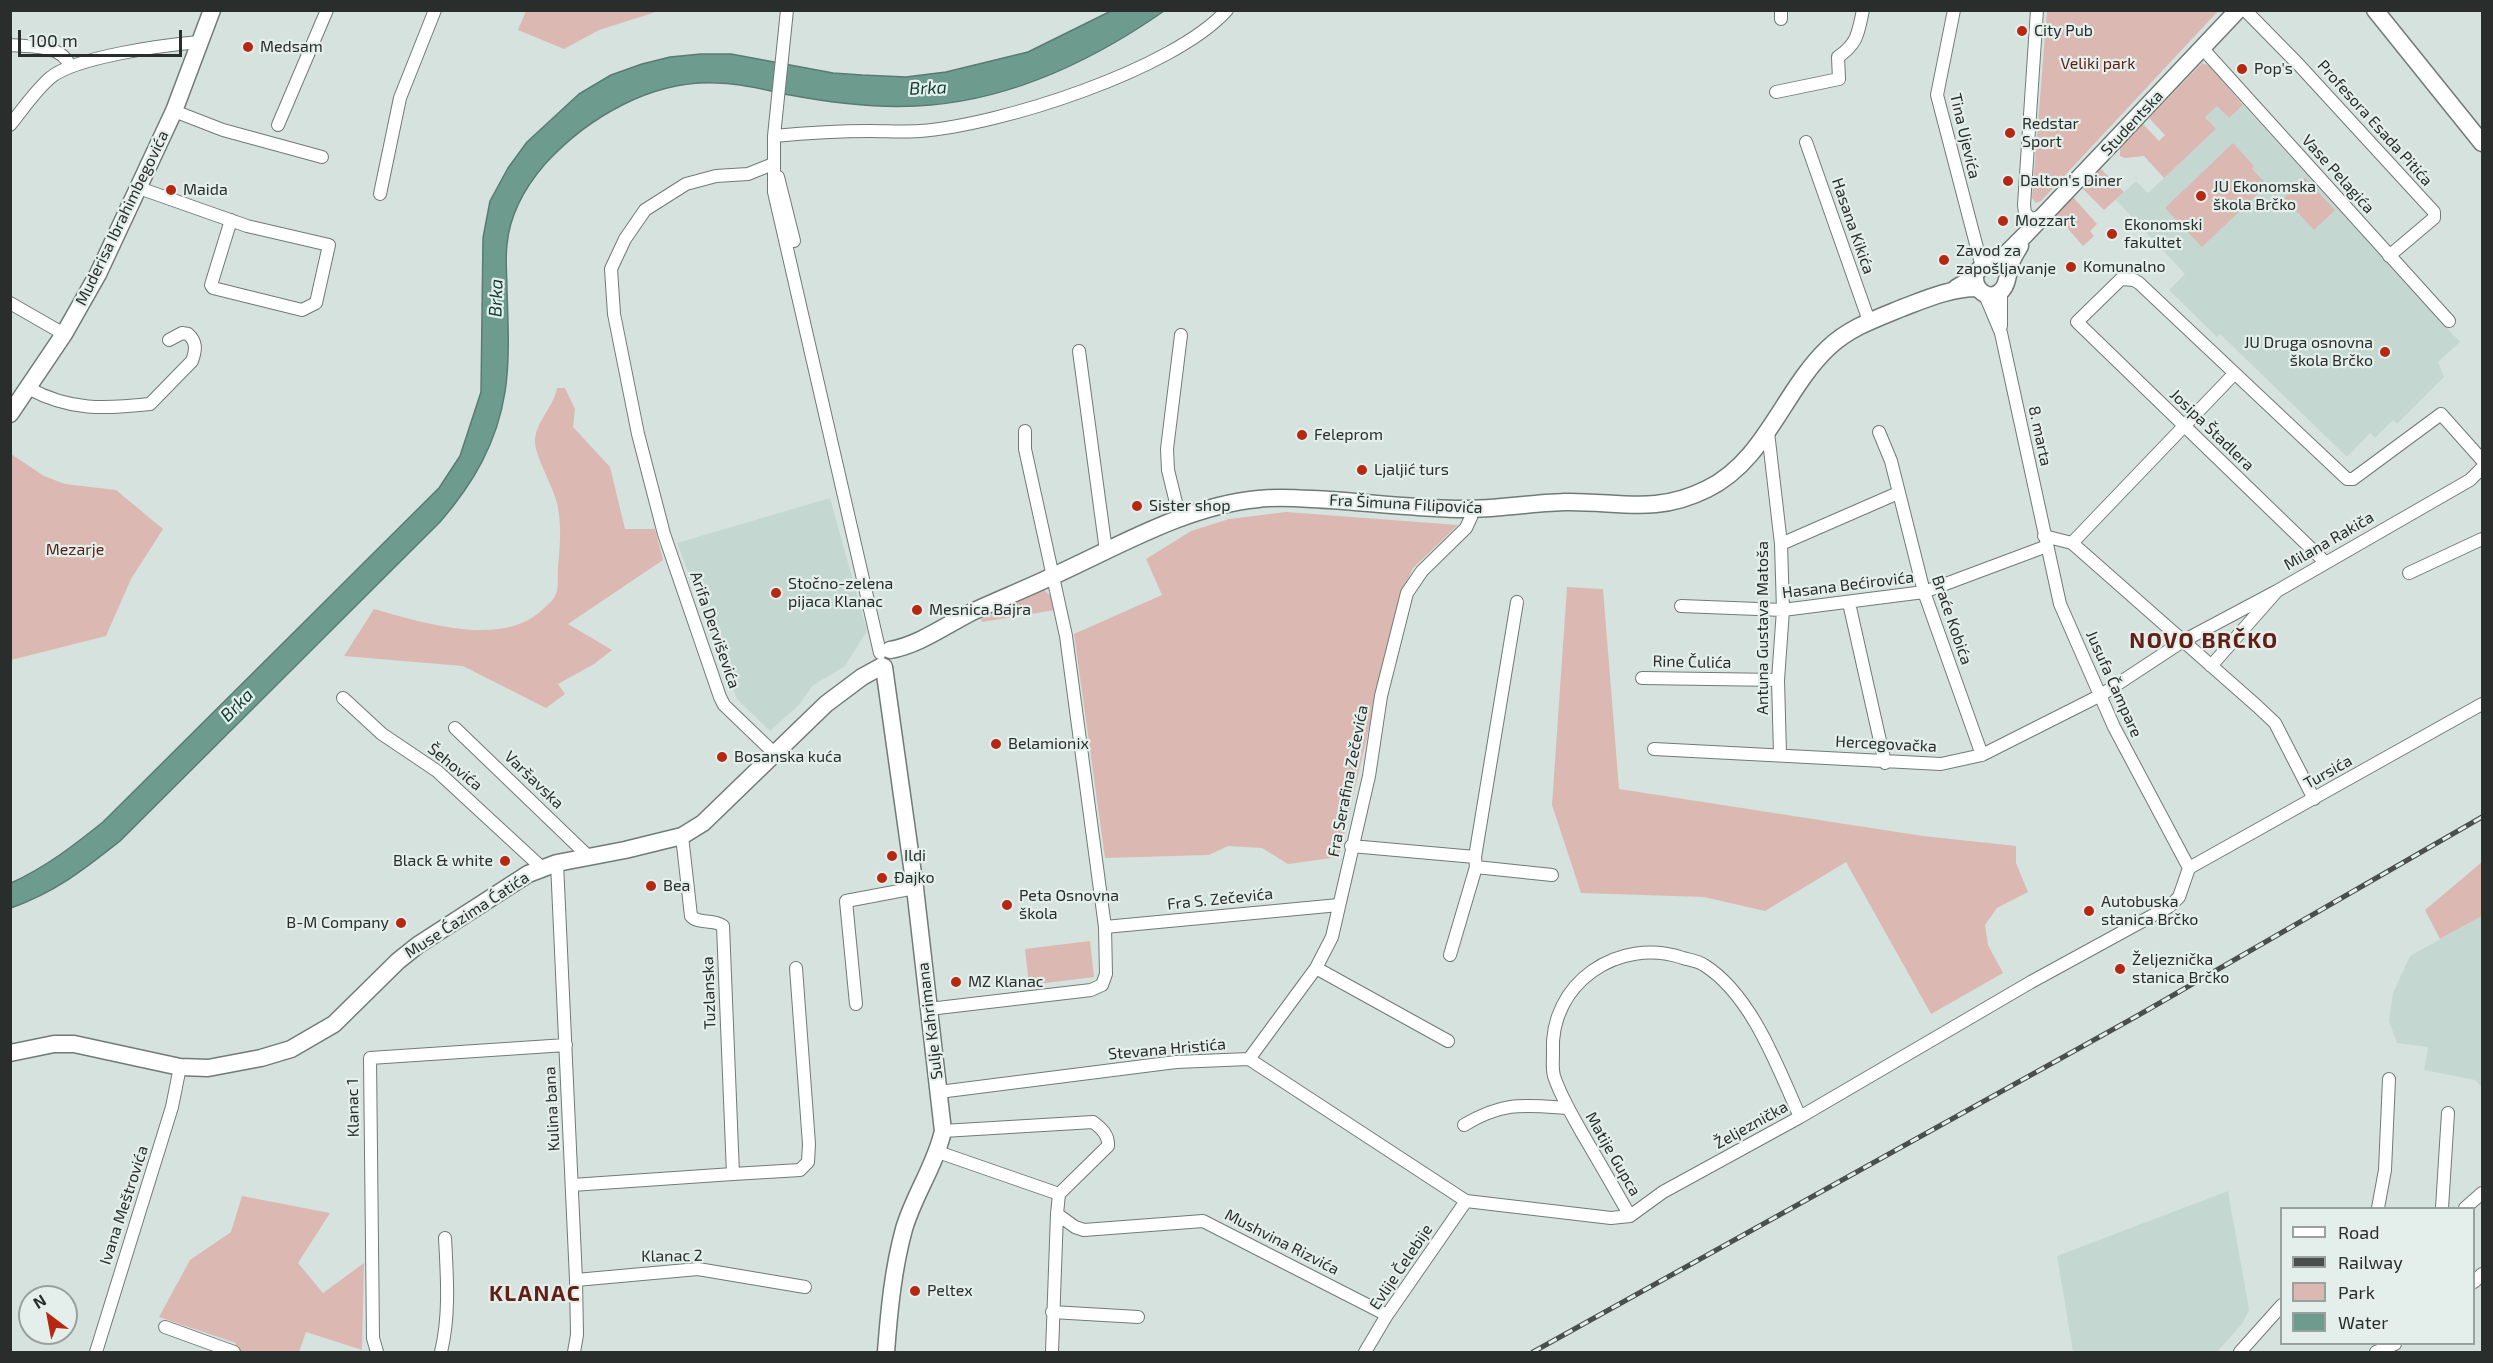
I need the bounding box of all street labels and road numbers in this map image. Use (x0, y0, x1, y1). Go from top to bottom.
street label: Profesora Esada Pitića (2313, 56, 2437, 190)
street label: Studentska (2097, 86, 2167, 160)
street label: Tina Ujevića (1946, 91, 1984, 181)
street label: Muderisa Ibrahimbegovića (71, 127, 173, 309)
street label: Vase Pelagića (2298, 131, 2378, 217)
street label: Hasana Kikića (1828, 176, 1878, 276)
street label: Josipa Štadlera (2166, 385, 2258, 475)
street label: 8. marta (2024, 404, 2056, 468)
street label: Fra Šimuna Filipovića (1329, 490, 1483, 518)
street label: Milana Rakiča (2281, 508, 2377, 574)
street label: Antuna Gustava Matoša (1753, 541, 1773, 715)
street label: Hasana Bećirovića (1781, 567, 1915, 603)
street label: Arifa Derviševića (686, 569, 744, 691)
street label: Braće Kobića (1928, 573, 1976, 667)
street label: Jusufa Čampare (2082, 628, 2146, 740)
street label: Rine Čulića (1652, 652, 1732, 672)
street label: Fra Serafina Zečevića (1324, 703, 1372, 859)
street label: Hercegovačka (1835, 732, 1937, 756)
street label: Šehovića (424, 739, 486, 795)
street label: Varšavska (500, 747, 568, 813)
street label: Tursića (2301, 751, 2355, 793)
street label: Muse Ćazima Ćatića (401, 868, 533, 962)
street label: Fra S. Zečevića (1166, 884, 1274, 914)
street label: Tuzlanska (698, 956, 720, 1030)
street label: Sulje Kahrimana (913, 961, 947, 1081)
street label: Stevana Hristića (1107, 1034, 1227, 1064)
street label: Kulina bana (540, 1066, 564, 1152)
street label: Klanac 1 (343, 1078, 363, 1138)
street label: Željeznička (1711, 1097, 1791, 1153)
street label: Matije Gupca (1581, 1108, 1645, 1200)
street label: Ivana Meštrovića (96, 1143, 152, 1267)
street label: Mushvina Rizvića (1222, 1205, 1342, 1279)
street label: Evlije Čelebije (1365, 1221, 1437, 1313)
street label: Klanac 2 (641, 1246, 703, 1266)

